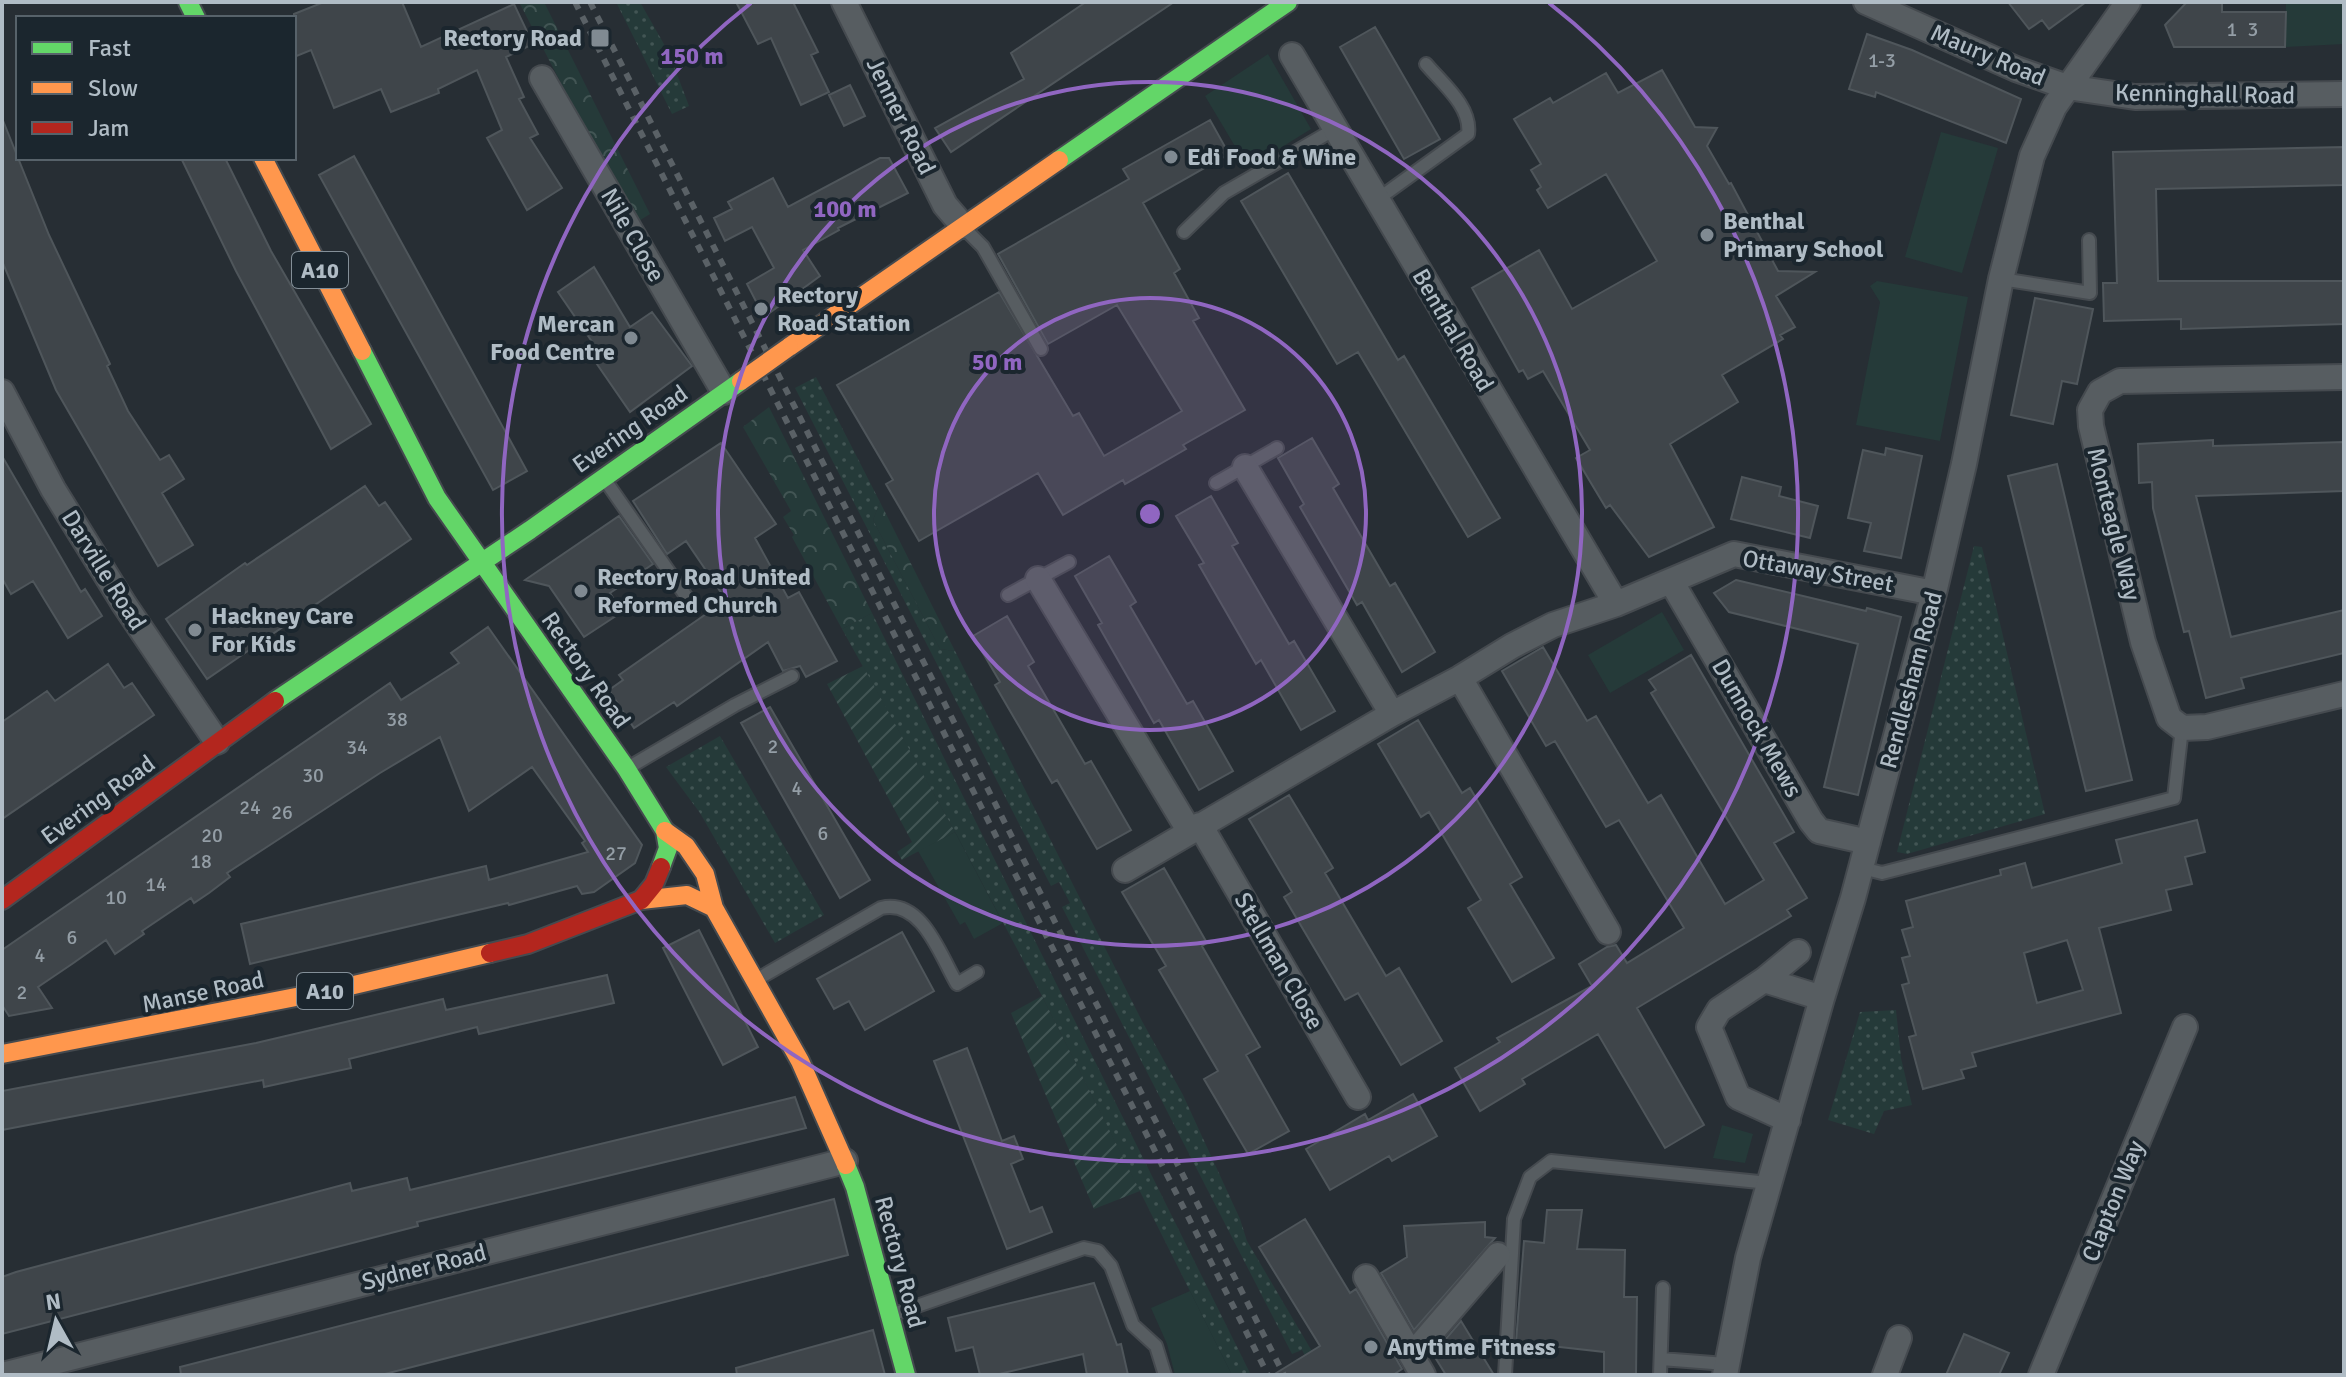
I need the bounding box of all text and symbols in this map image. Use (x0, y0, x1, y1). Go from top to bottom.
legend (16, 16, 296, 160)
street label: Maury Road (1926, 17, 2050, 93)
house number: 1 (2227, 17, 2237, 42)
house number: 3 (2248, 17, 2258, 42)
place label: Rectory Road (443, 23, 582, 53)
marker: Rectory Road (589, 27, 611, 49)
text: Fast (88, 33, 131, 63)
text: 150 m (660, 41, 724, 71)
house number: 1-3 (1868, 48, 1896, 73)
street label: Jenner Road (860, 53, 942, 179)
text: Slow (88, 73, 138, 103)
street label: Kenninghall Road (2115, 77, 2295, 111)
text: Jam (88, 113, 129, 143)
place label: Edi Food & Wine (1187, 142, 1356, 172)
marker: Edi Food & Wine (1162, 148, 1180, 166)
street label: Nile Close (594, 183, 672, 287)
text: 100 m (813, 194, 877, 224)
place label: Benthal Primary School (1723, 206, 1884, 264)
marker: Benthal Primary School (1698, 226, 1716, 244)
road number: A10 (292, 252, 348, 288)
street label: Benthal Road (1406, 263, 1500, 397)
place label: Rectory Road Station (777, 280, 911, 338)
marker: Rectory Road Station (752, 300, 770, 318)
place label: Mercan Food Centre (490, 309, 615, 367)
marker: Mercan Food Centre (622, 329, 640, 347)
text: 50 m (972, 347, 1022, 377)
street label: Evering Road (567, 378, 693, 480)
street label: Monteagle Way (2081, 444, 2147, 604)
centre of rings (1136, 500, 1164, 528)
street label: Darville Road (55, 504, 153, 636)
street label: Ottaway Street (1740, 543, 1896, 599)
place label: Rectory Road United Reformed Church (597, 562, 811, 620)
marker: Rectory Road United Reformed Church (572, 582, 590, 600)
street label: Rendlesham Road (1873, 588, 1949, 772)
place label: Hackney Care For Kids (211, 601, 354, 659)
street label: Rectory Road (535, 606, 637, 734)
marker: Hackney Care For Kids (186, 621, 204, 639)
street label: Dunnock Mews (1705, 653, 1809, 803)
house number: 38 (386, 707, 408, 732)
house number: 2 (768, 734, 778, 759)
house number: 34 (346, 735, 368, 760)
street label: Evering Road (35, 748, 161, 852)
house number: 30 (302, 763, 324, 788)
house number: 4 (792, 776, 803, 801)
house number: 24 (239, 795, 261, 820)
house number: 26 (271, 800, 293, 825)
house number: 6 (818, 821, 828, 846)
house number: 20 (201, 823, 223, 848)
house number: 27 (605, 841, 627, 866)
house number: 18 (190, 849, 212, 874)
house number: 14 (145, 872, 167, 897)
house number: 10 (105, 885, 127, 910)
street label: Stellman Close (1228, 887, 1330, 1035)
house number: 6 (67, 925, 77, 950)
house number: 4 (35, 943, 46, 968)
street label: Manse Road (139, 964, 267, 1020)
road number: A10 (297, 973, 353, 1009)
house number: 2 (17, 980, 27, 1005)
street label: Clapton Way (2075, 1136, 2151, 1266)
street label: Rectory Road (868, 1193, 932, 1331)
street label: Sydner Road (359, 1237, 489, 1297)
north arrow (16, 1281, 96, 1361)
text: N (44, 1287, 63, 1316)
place label: Anytime Fitness (1387, 1332, 1556, 1362)
marker: Anytime Fitness (1362, 1338, 1380, 1356)

